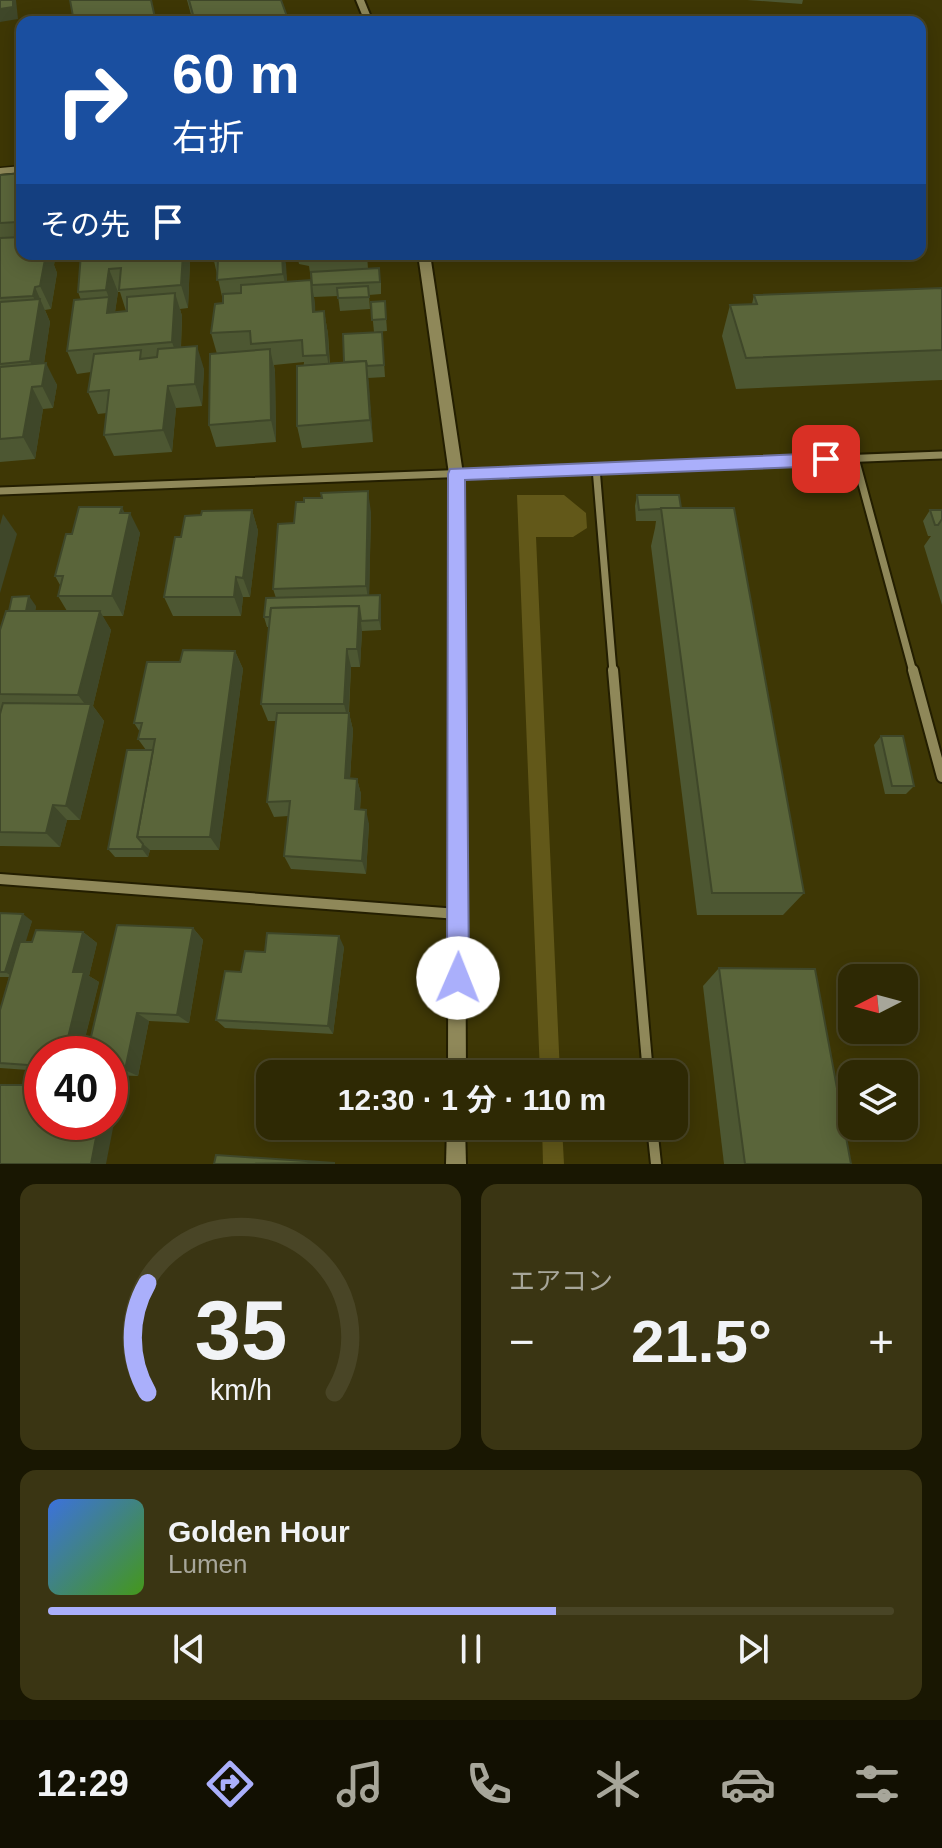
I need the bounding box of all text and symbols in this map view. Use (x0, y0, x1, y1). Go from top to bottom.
text: 60 m (172, 42, 300, 105)
icon: right (40, 48, 144, 152)
text: 右折 (172, 117, 244, 158)
icon: arrive (146, 200, 190, 244)
text: その先 (40, 208, 130, 241)
pin (792, 425, 860, 493)
icon: arrive (804, 437, 848, 481)
position arrow (416, 936, 500, 1020)
north arrow (838, 964, 918, 1044)
map controls (838, 964, 918, 1140)
speed limit sign: 40 (24, 1036, 128, 1140)
button: layers (838, 1060, 918, 1140)
text: 12:30 · 1 分 · 110 m (338, 1083, 606, 1116)
text: エアコン (509, 1266, 613, 1296)
text: 35 (194, 1284, 287, 1377)
text: 21.5° (631, 1308, 772, 1375)
text: − (509, 1317, 535, 1366)
text: + (868, 1317, 894, 1366)
text: km/h (210, 1374, 271, 1406)
text: Golden Hour (168, 1515, 350, 1548)
text: Lumen (168, 1549, 248, 1579)
icon: previous (167, 1627, 211, 1671)
icon: pause (449, 1627, 493, 1671)
icon: next (731, 1627, 775, 1671)
icon: directions (202, 1756, 258, 1812)
icon: music (332, 1756, 388, 1812)
icon: phone (461, 1756, 517, 1812)
icon: climate (590, 1756, 646, 1812)
icon: car (720, 1756, 776, 1812)
icon: filters (849, 1756, 905, 1812)
text: 12:29 (37, 1763, 129, 1804)

